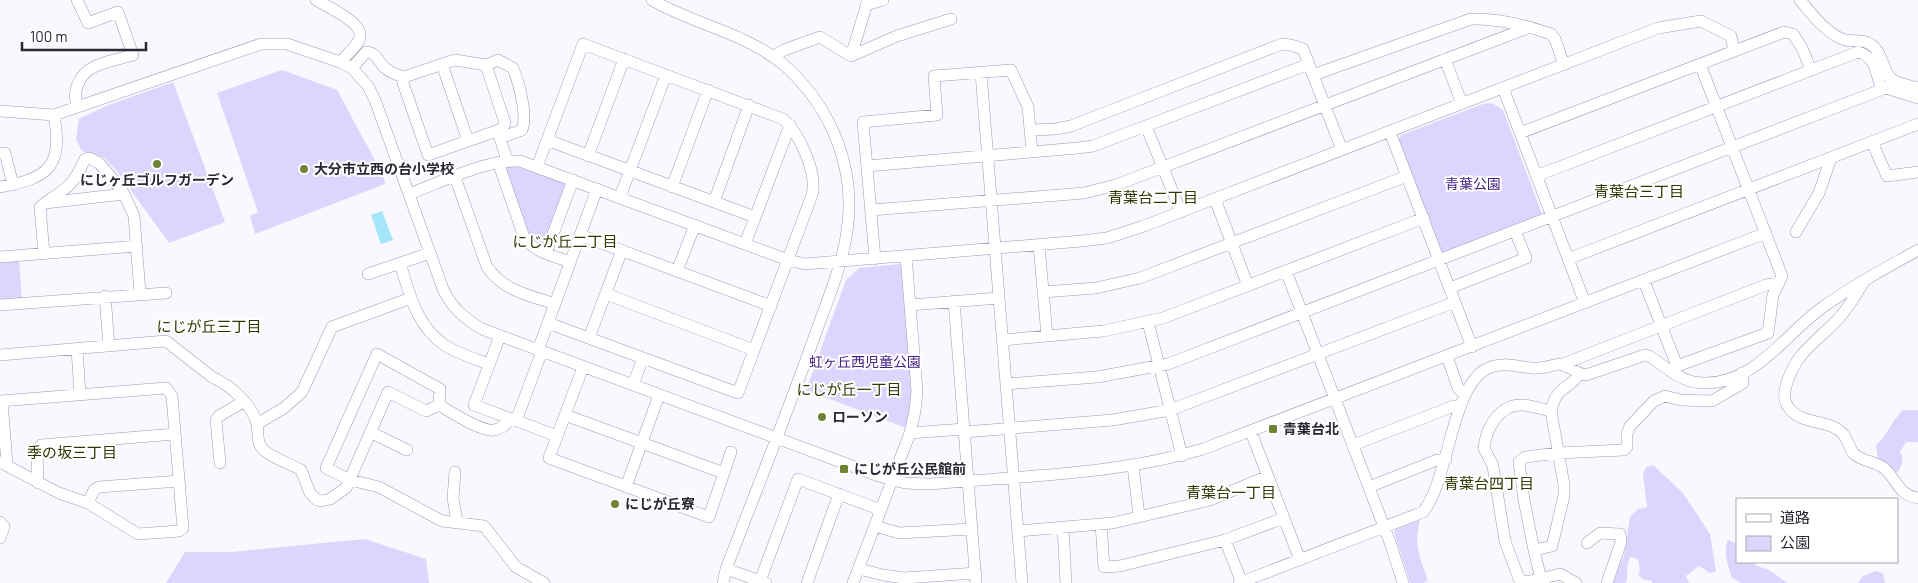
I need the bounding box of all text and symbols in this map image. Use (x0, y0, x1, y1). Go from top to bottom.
scale bar (22, 20, 146, 52)
text: 100 m (30, 27, 68, 45)
marker: にじヶ丘ゴルフガーデン (151, 158, 163, 170)
place label: 大分市立西の台小学校 (314, 160, 454, 177)
marker: 大分市立西の台小学校 (298, 163, 310, 175)
place label: にじヶ丘ゴルフガーデン (80, 171, 234, 188)
park label: 青葉公園 (1445, 175, 1501, 192)
district label: 青葉台三丁目 (1594, 182, 1684, 200)
district label: 青葉台二丁目 (1108, 188, 1198, 206)
district label: にじが丘二丁目 (512, 232, 618, 250)
district label: にじが丘三丁目 (156, 317, 262, 335)
park label: 虹ヶ丘西児童公園 (809, 353, 921, 370)
district label: にじが丘一丁目 (796, 380, 902, 398)
place label: ローソン (832, 408, 888, 425)
marker: ローソン (816, 411, 828, 423)
place label: 青葉台北 (1283, 420, 1339, 437)
marker: 青葉台北 (1267, 423, 1279, 435)
district label: 季の坂三丁目 (27, 443, 117, 461)
place label: にじが丘公民館前 (854, 460, 966, 477)
marker: にじが丘公民館前 (838, 463, 850, 475)
district label: 青葉台四丁目 (1444, 474, 1534, 492)
district label: 青葉台一丁目 (1186, 483, 1276, 501)
place label: にじが丘寮 (625, 495, 695, 512)
marker: にじが丘寮 (609, 498, 621, 510)
legend (1736, 498, 1898, 563)
text: 道路 (1780, 508, 1810, 526)
text: 公園 (1780, 533, 1810, 551)

